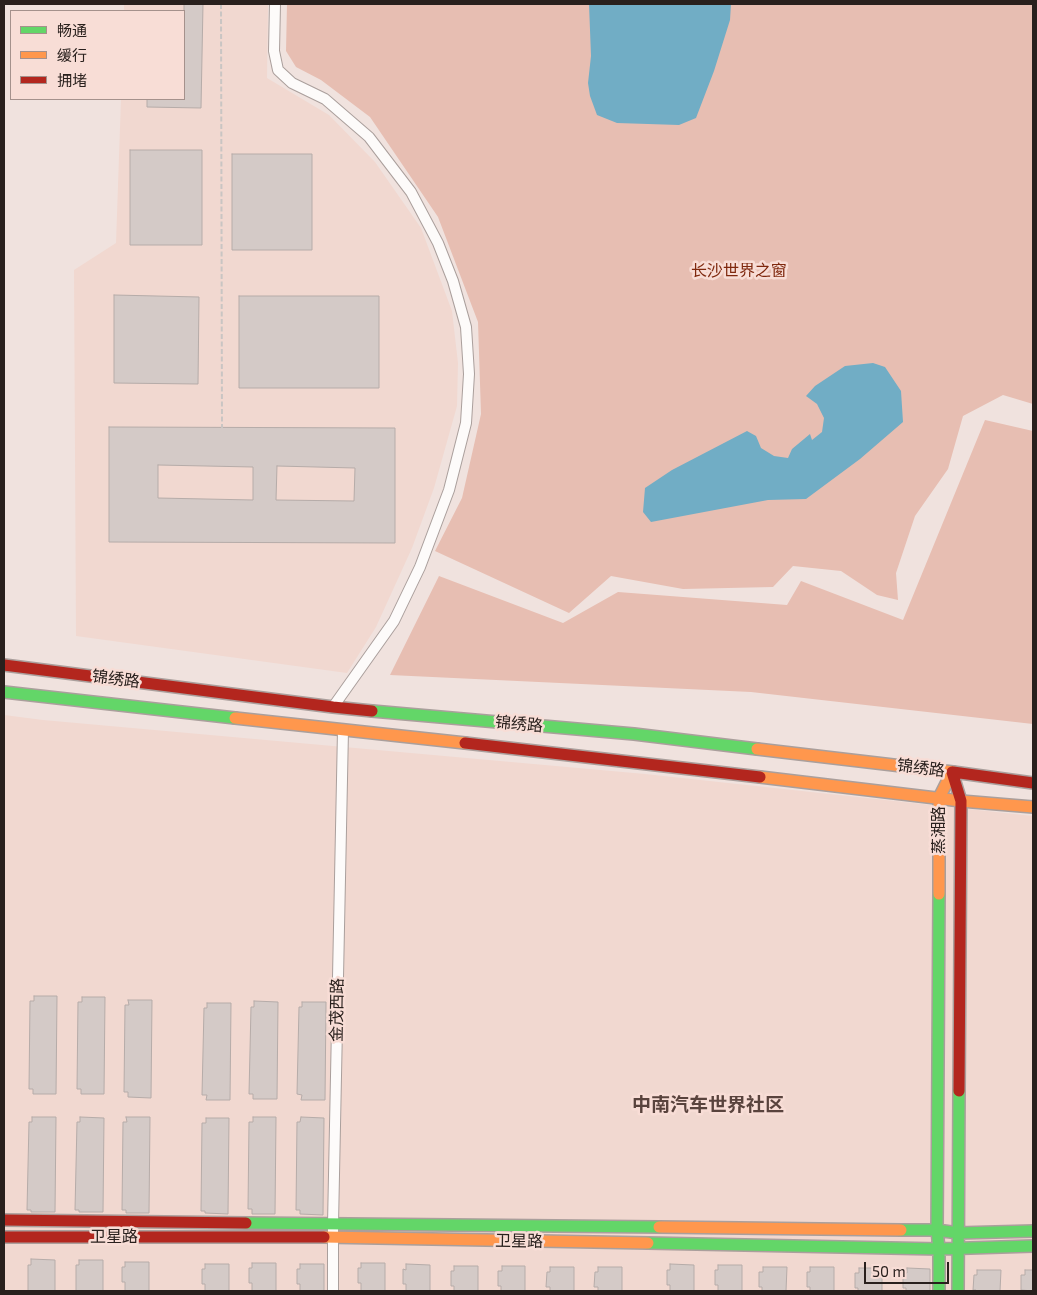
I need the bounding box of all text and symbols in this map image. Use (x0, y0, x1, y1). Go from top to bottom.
legend (10, 10, 185, 100)
text: 畅通 (57, 21, 87, 39)
text: 缓行 (57, 46, 87, 64)
text: 拥堵 (57, 71, 87, 89)
park label: 长沙世界之窗 (691, 261, 787, 281)
street label: 锦绣路 (91, 667, 141, 691)
street label: 锦绣路 (494, 712, 544, 736)
street label: 锦绣路 (896, 756, 946, 780)
street label: 蒸湘路 (929, 806, 949, 854)
street label: 金茂西路 (327, 978, 347, 1042)
district label: 中南汽车世界社区 (632, 1094, 784, 1116)
street label: 卫星路 (90, 1227, 138, 1247)
street label: 卫星路 (495, 1231, 543, 1251)
scale bar (867, 1252, 952, 1284)
text: 50 m (872, 1262, 906, 1280)

